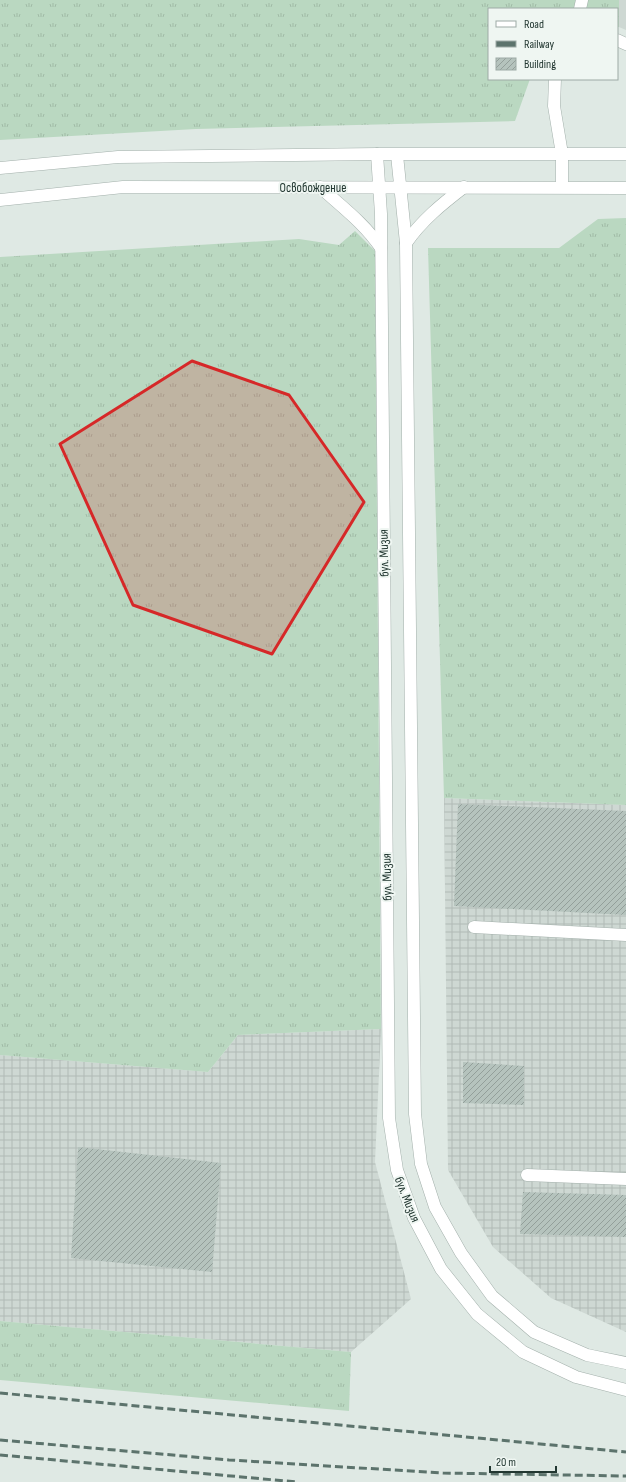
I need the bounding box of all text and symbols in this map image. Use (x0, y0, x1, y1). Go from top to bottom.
legend (488, 8, 618, 80)
text: Road (524, 17, 544, 32)
text: Railway (524, 37, 555, 52)
text: Building (524, 57, 556, 72)
street label: Освобождение (280, 180, 346, 196)
street label: бул. Мизия (376, 529, 392, 577)
street label: бул. Мизия (379, 853, 395, 901)
street label: бул. Мизия (391, 1174, 423, 1225)
scale bar (490, 1448, 556, 1474)
text: 20 m (496, 1455, 516, 1470)

